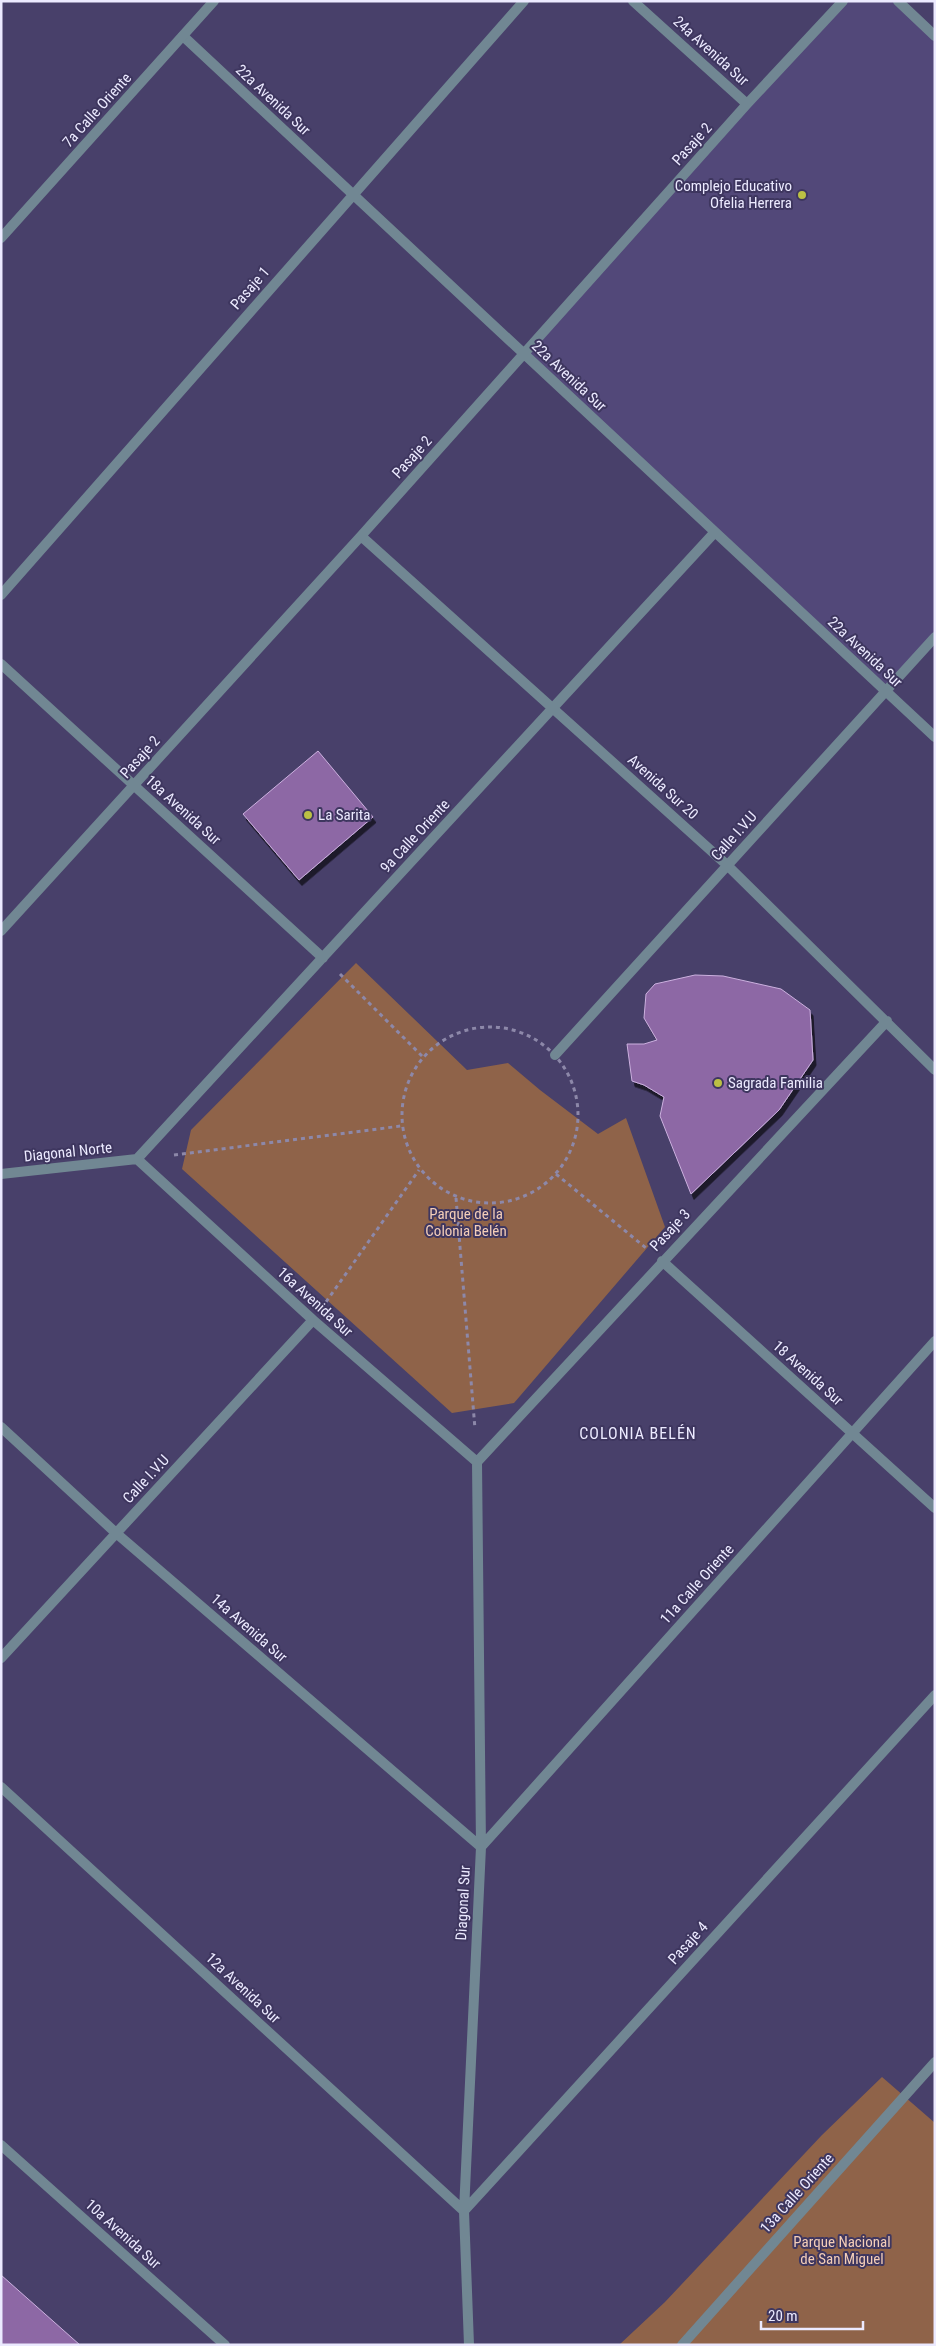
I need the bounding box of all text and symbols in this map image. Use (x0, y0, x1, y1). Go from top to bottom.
street label: 24a Avenida Sur (670, 12, 753, 90)
street label: 22a Avenida Sur (232, 61, 314, 139)
street label: 7a Calle Oriente (59, 69, 135, 151)
street label: Pasaje 2 (668, 119, 716, 169)
place label: Complejo Educativo Ofelia Herrera (675, 177, 792, 212)
marker: Complejo Educativo Ofelia Herrera (796, 189, 808, 201)
street label: Pasaje 1 (227, 263, 273, 313)
street label: 22a Avenida Sur (528, 337, 610, 415)
street label: Pasaje 2 (388, 432, 436, 482)
street label: 22a Avenida Sur (824, 613, 906, 691)
street label: Pasaje 2 (116, 732, 164, 782)
street label: Avenida Sur 20 (624, 751, 702, 823)
street label: 18a Avenida Sur (142, 771, 225, 849)
street label: 9a Calle Oriente (376, 796, 454, 876)
place label: La Sarita (318, 806, 370, 824)
street label: Calle I.V.U (707, 808, 761, 864)
marker: La Sarita (302, 809, 314, 821)
place label: Sagrada Familia (728, 1074, 823, 1092)
marker: Sagrada Familia (712, 1077, 724, 1089)
street label: Diagonal Norte (23, 1138, 113, 1166)
park label: Parque de la Colonia Belén (425, 1205, 507, 1240)
street label: Pasaje 3 (646, 1205, 694, 1255)
street label: 16a Avenida Sur (274, 1263, 357, 1341)
street label: 18 Avenida Sur (769, 1337, 847, 1410)
district label: COLONIA BELÉN (579, 1424, 697, 1443)
street label: Calle I.V.U (119, 1451, 173, 1507)
street label: 11a Calle Oriente (656, 1540, 738, 1628)
street label: 14a Avenida Sur (207, 1590, 291, 1666)
street label: Diagonal Sur (452, 1865, 474, 1941)
street label: Pasaje 4 (664, 1918, 712, 1968)
street label: 12a Avenida Sur (202, 1949, 284, 2027)
street label: 13a Calle Oriente (756, 2149, 838, 2237)
street label: 10a Avenida Sur (82, 2195, 165, 2273)
park label: Parque Nacional de San Miguel (793, 2233, 891, 2268)
scale bar (761, 2298, 864, 2330)
text: 20 m (768, 2307, 798, 2325)

